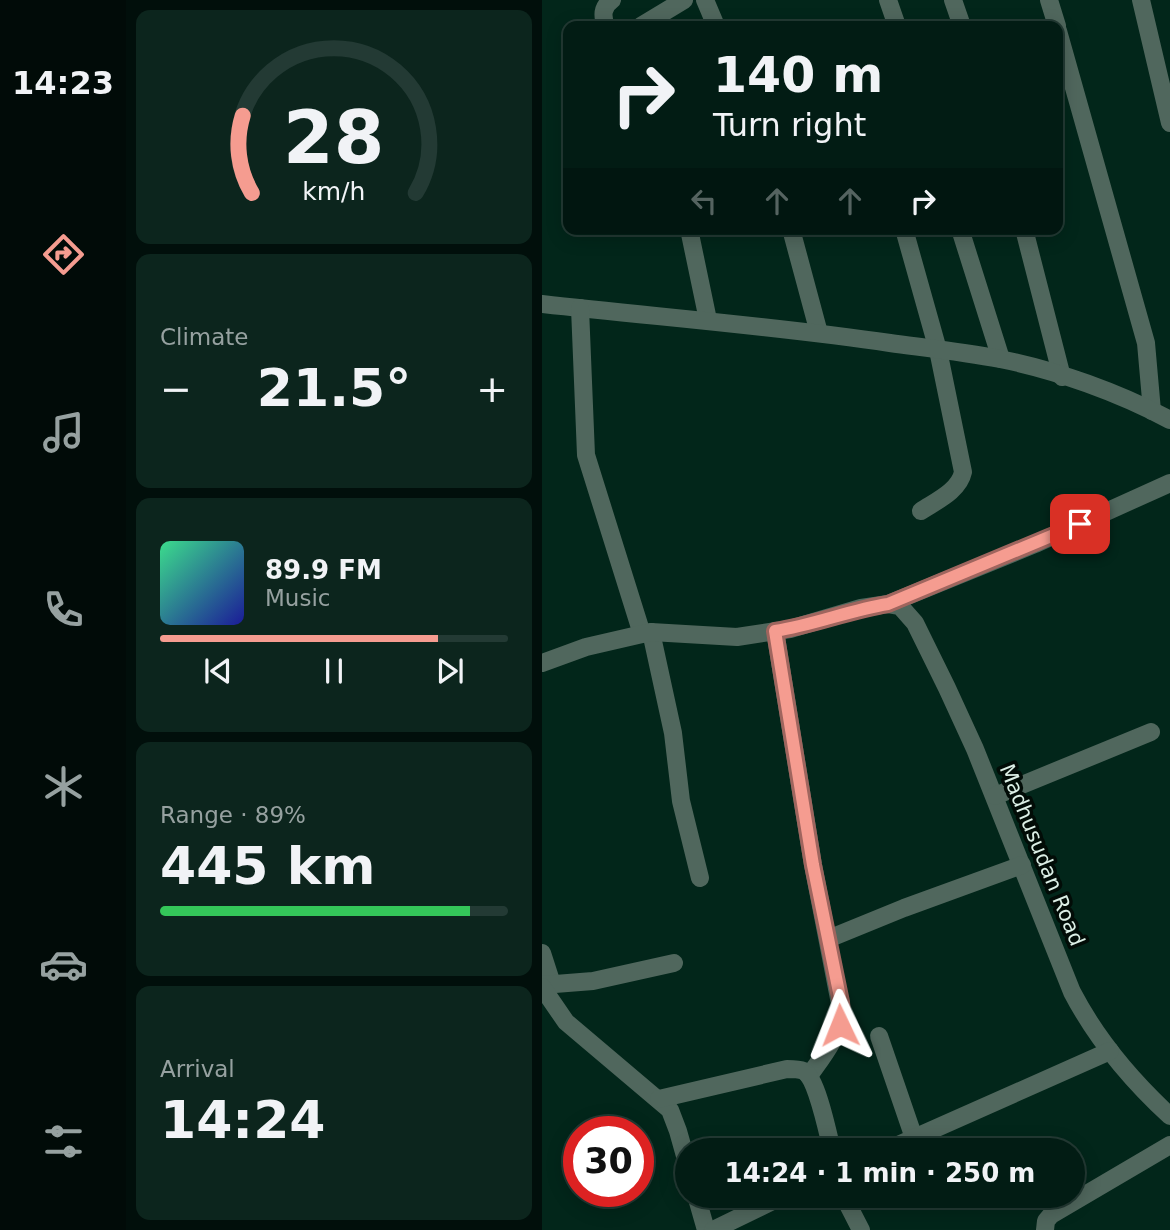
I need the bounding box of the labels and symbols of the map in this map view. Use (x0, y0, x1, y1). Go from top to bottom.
pin (1050, 494, 1110, 554)
street label: Madhusudan Road (995, 761, 1089, 949)
position arrow (803, 988, 877, 1062)
speed limit sign: 30 (563, 1116, 654, 1207)

